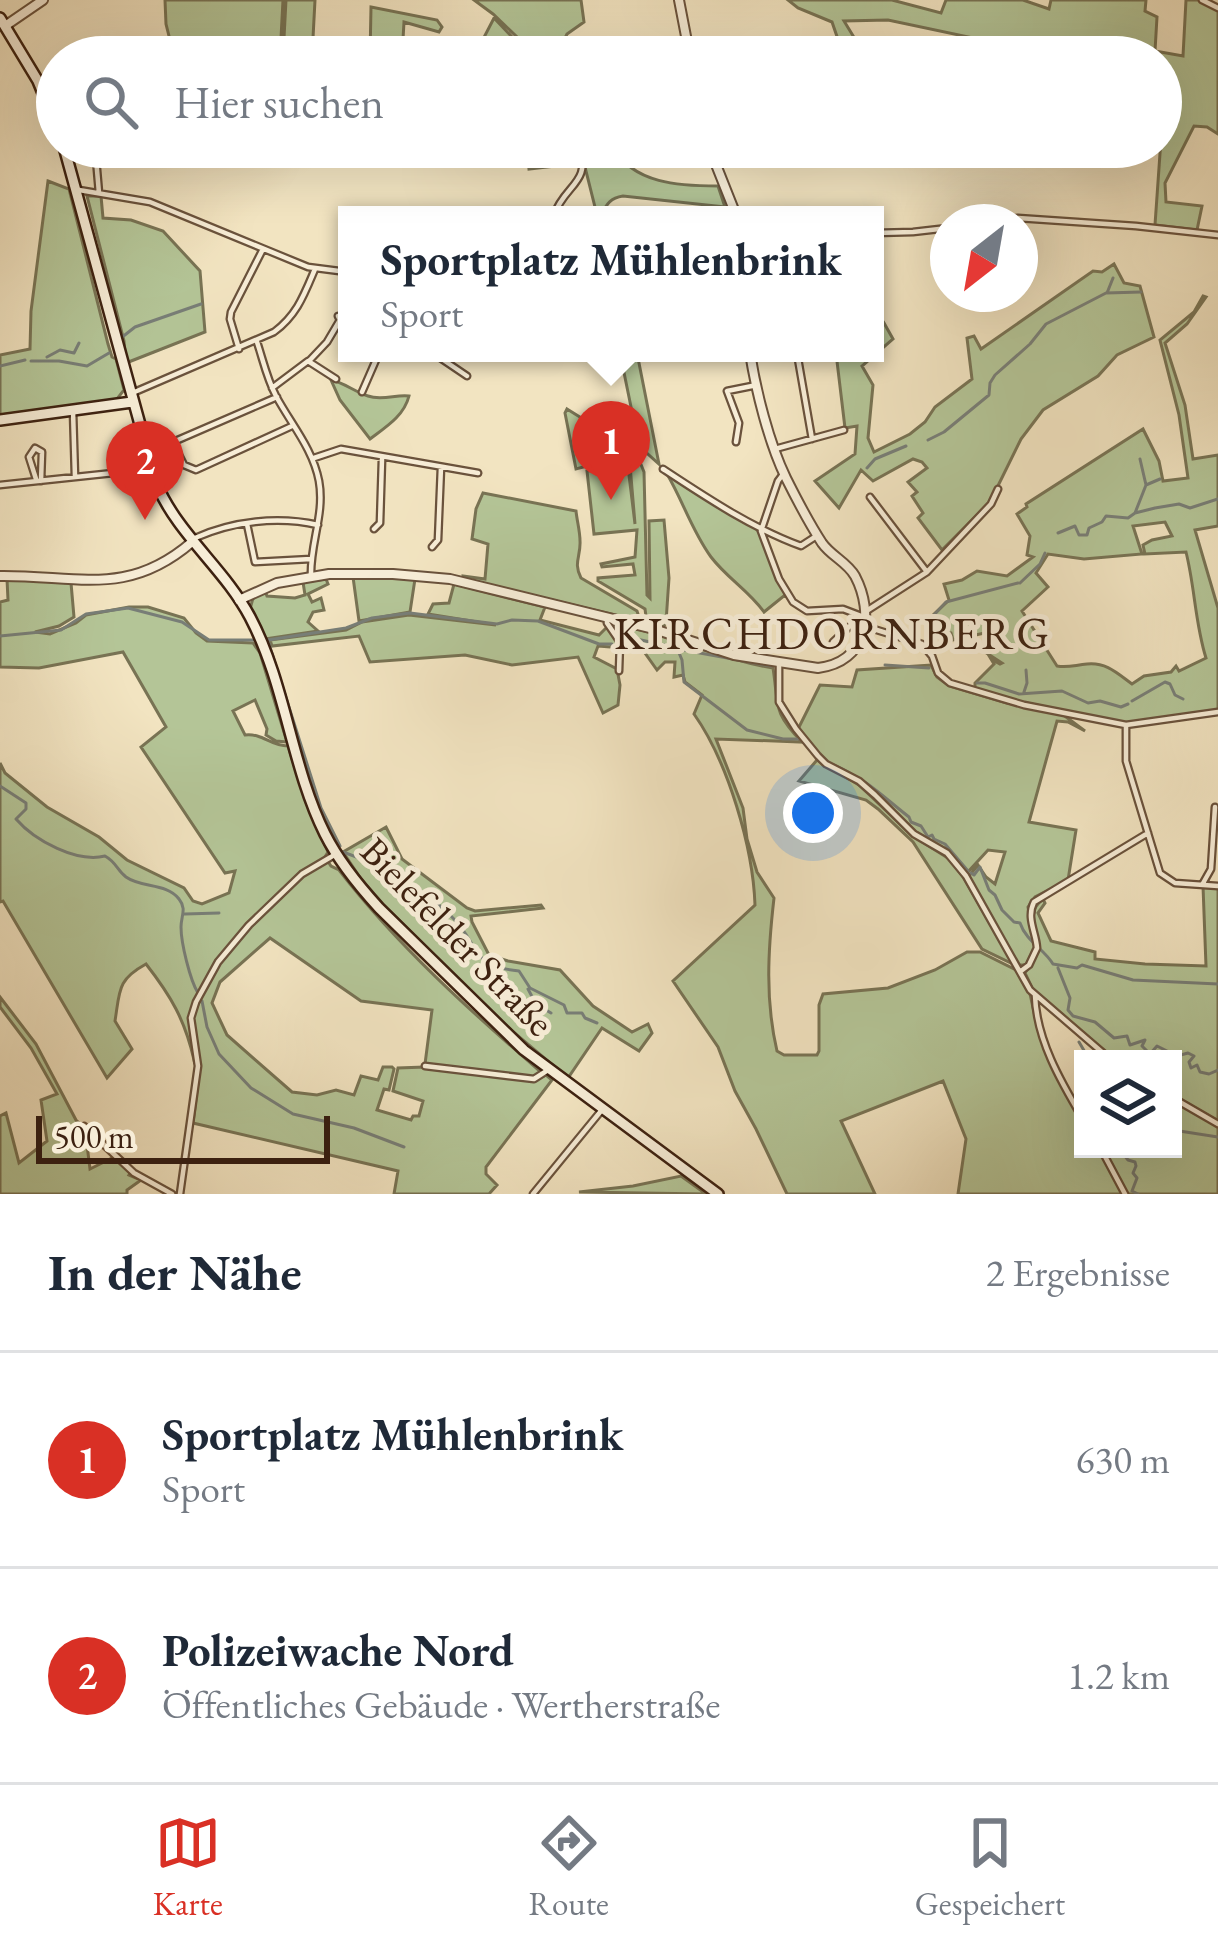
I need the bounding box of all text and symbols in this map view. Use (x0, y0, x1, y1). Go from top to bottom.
search box (36, 36, 1182, 168)
icon: search (78, 69, 144, 135)
text: Hier suchen (174, 73, 384, 131)
north arrow (930, 204, 1038, 312)
popup (338, 206, 884, 362)
text: Sportplatz Mühlenbrink (380, 230, 842, 288)
text: Sport (380, 288, 463, 339)
pin: 1 (572, 401, 650, 500)
pin: 2 (106, 421, 184, 520)
district label: KIRCHDORNBERG (614, 604, 1052, 662)
your location (783, 783, 843, 843)
street label: Bielefelder Straße (350, 826, 566, 1047)
map controls (1074, 1050, 1182, 1158)
button: layers (1074, 1050, 1182, 1158)
scale bar (36, 1110, 330, 1163)
text: 500 m (54, 1115, 134, 1158)
text: In der Nähe (48, 1239, 302, 1305)
text: 2 Ergebnisse (986, 1247, 1170, 1298)
text: Sportplatz Mühlenbrink (162, 1405, 623, 1463)
text: 1 (77, 1434, 97, 1485)
text: 630 m (1076, 1434, 1170, 1485)
text: Sport (162, 1463, 245, 1514)
text: Polizeiwache Nord (162, 1621, 514, 1679)
text: 2 (77, 1650, 97, 1701)
text: 1.2 km (1067, 1650, 1170, 1701)
text: Öffentliches Gebäude · Wertherstraße (162, 1679, 720, 1730)
tab: Karte (153, 1810, 223, 1925)
tab: Route (529, 1810, 609, 1925)
tab: Gespeichert (915, 1810, 1065, 1925)

